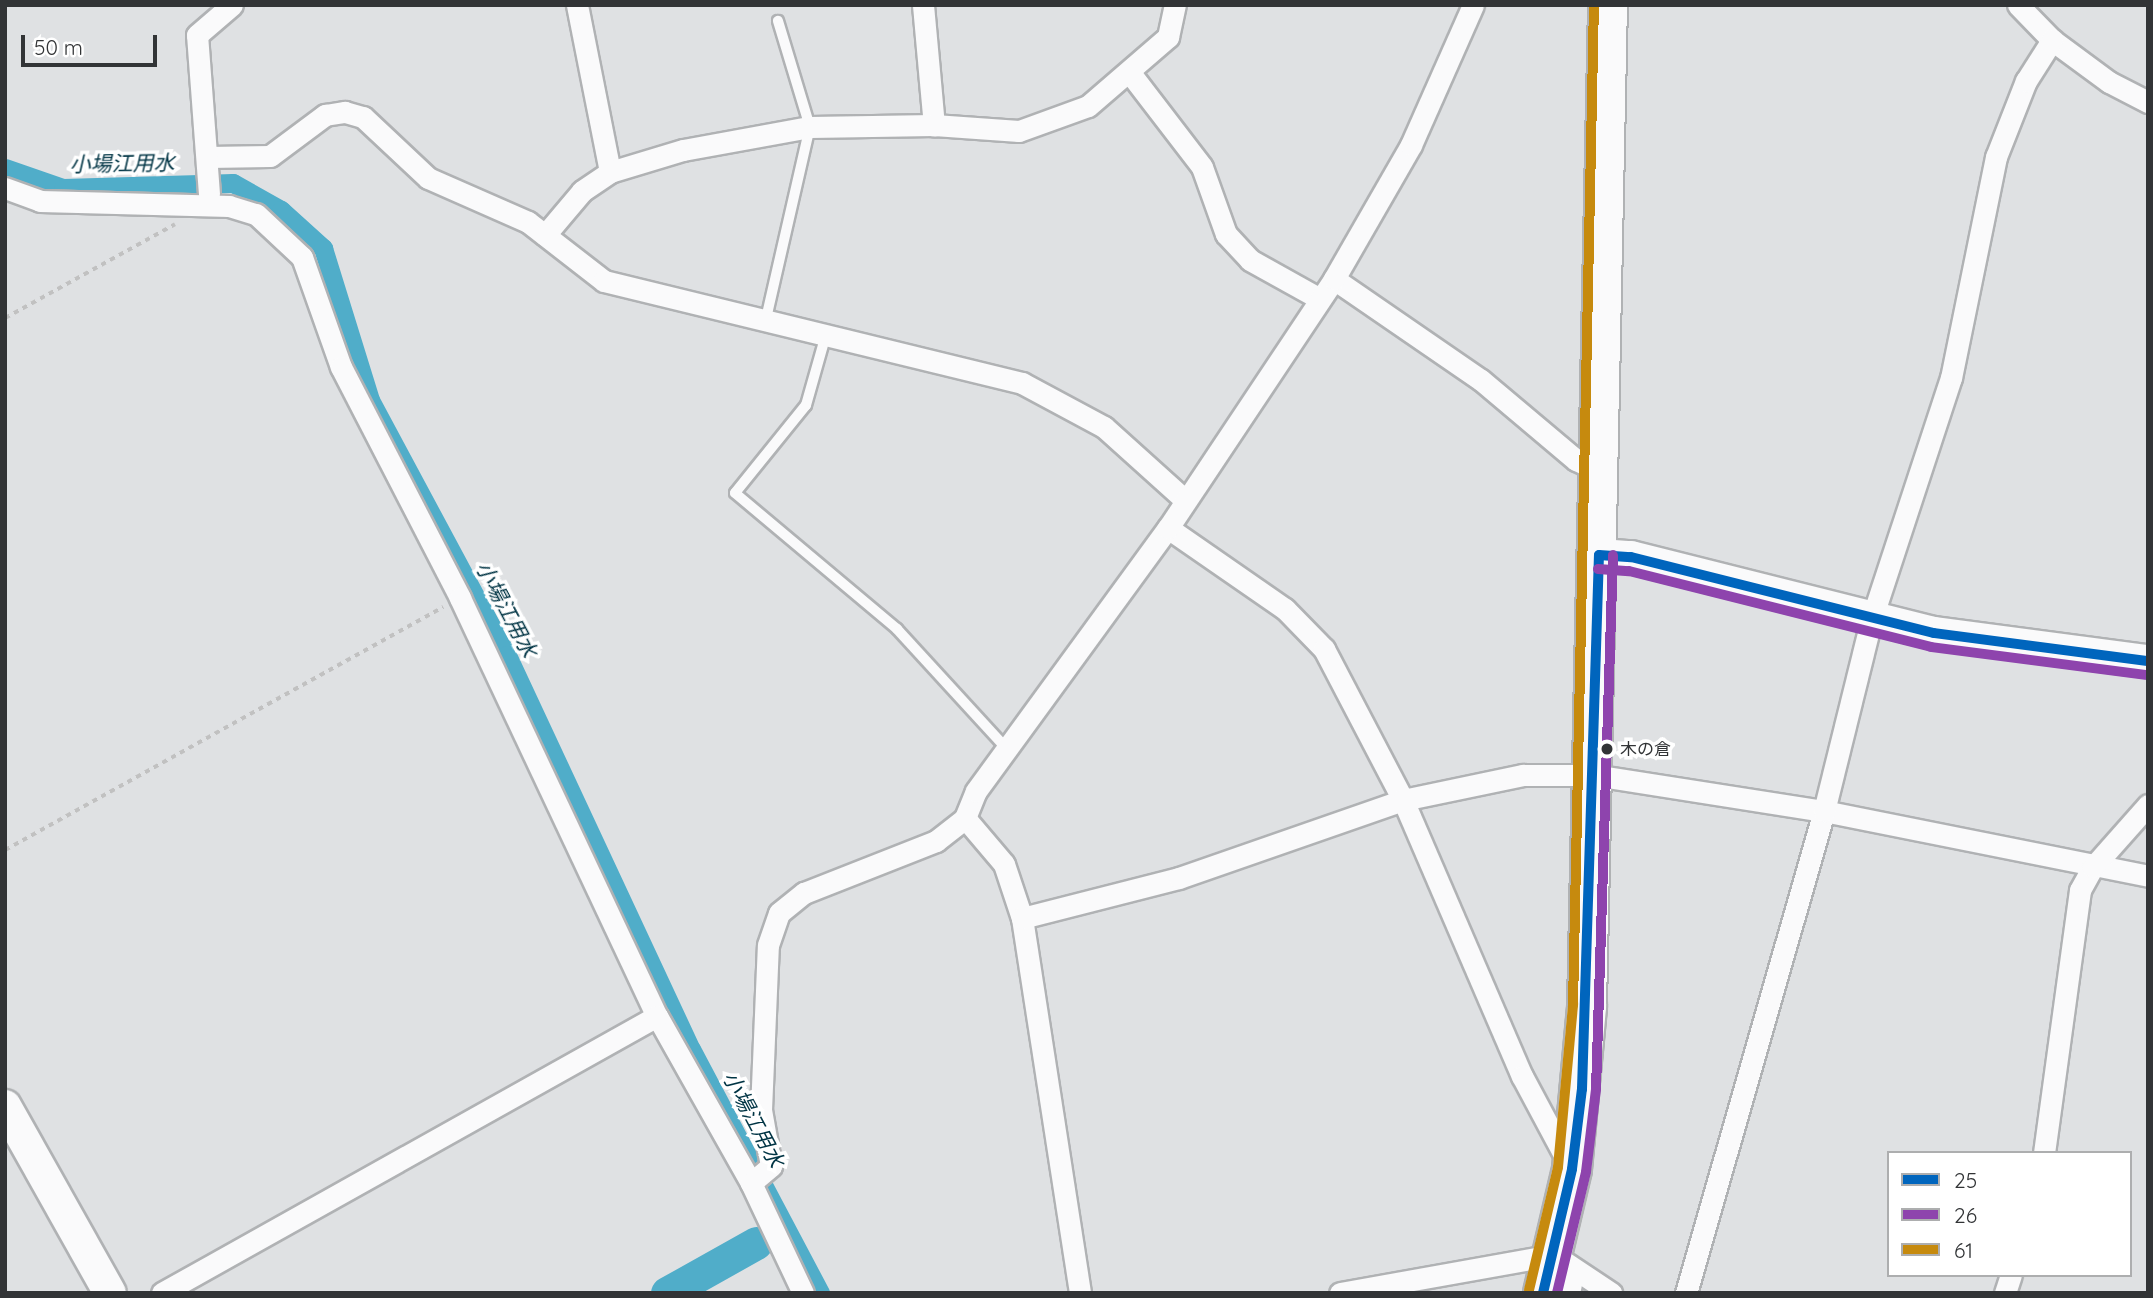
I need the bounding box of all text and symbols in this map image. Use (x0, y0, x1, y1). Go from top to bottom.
scale bar (24, 21, 161, 65)
text: 50 m (34, 34, 83, 60)
water label: 小場江用水 (69, 149, 175, 177)
water label: 小場江用水 (471, 557, 543, 661)
place label: 木の倉 (1620, 739, 1671, 759)
marker: 木の倉 (1600, 742, 1614, 756)
water label: 小場江用水 (718, 1067, 790, 1171)
legend (1887, 1151, 2132, 1277)
text: 25 (1954, 1167, 1977, 1193)
text: 26 (1954, 1202, 1977, 1228)
text: 61 (1954, 1237, 1973, 1263)

